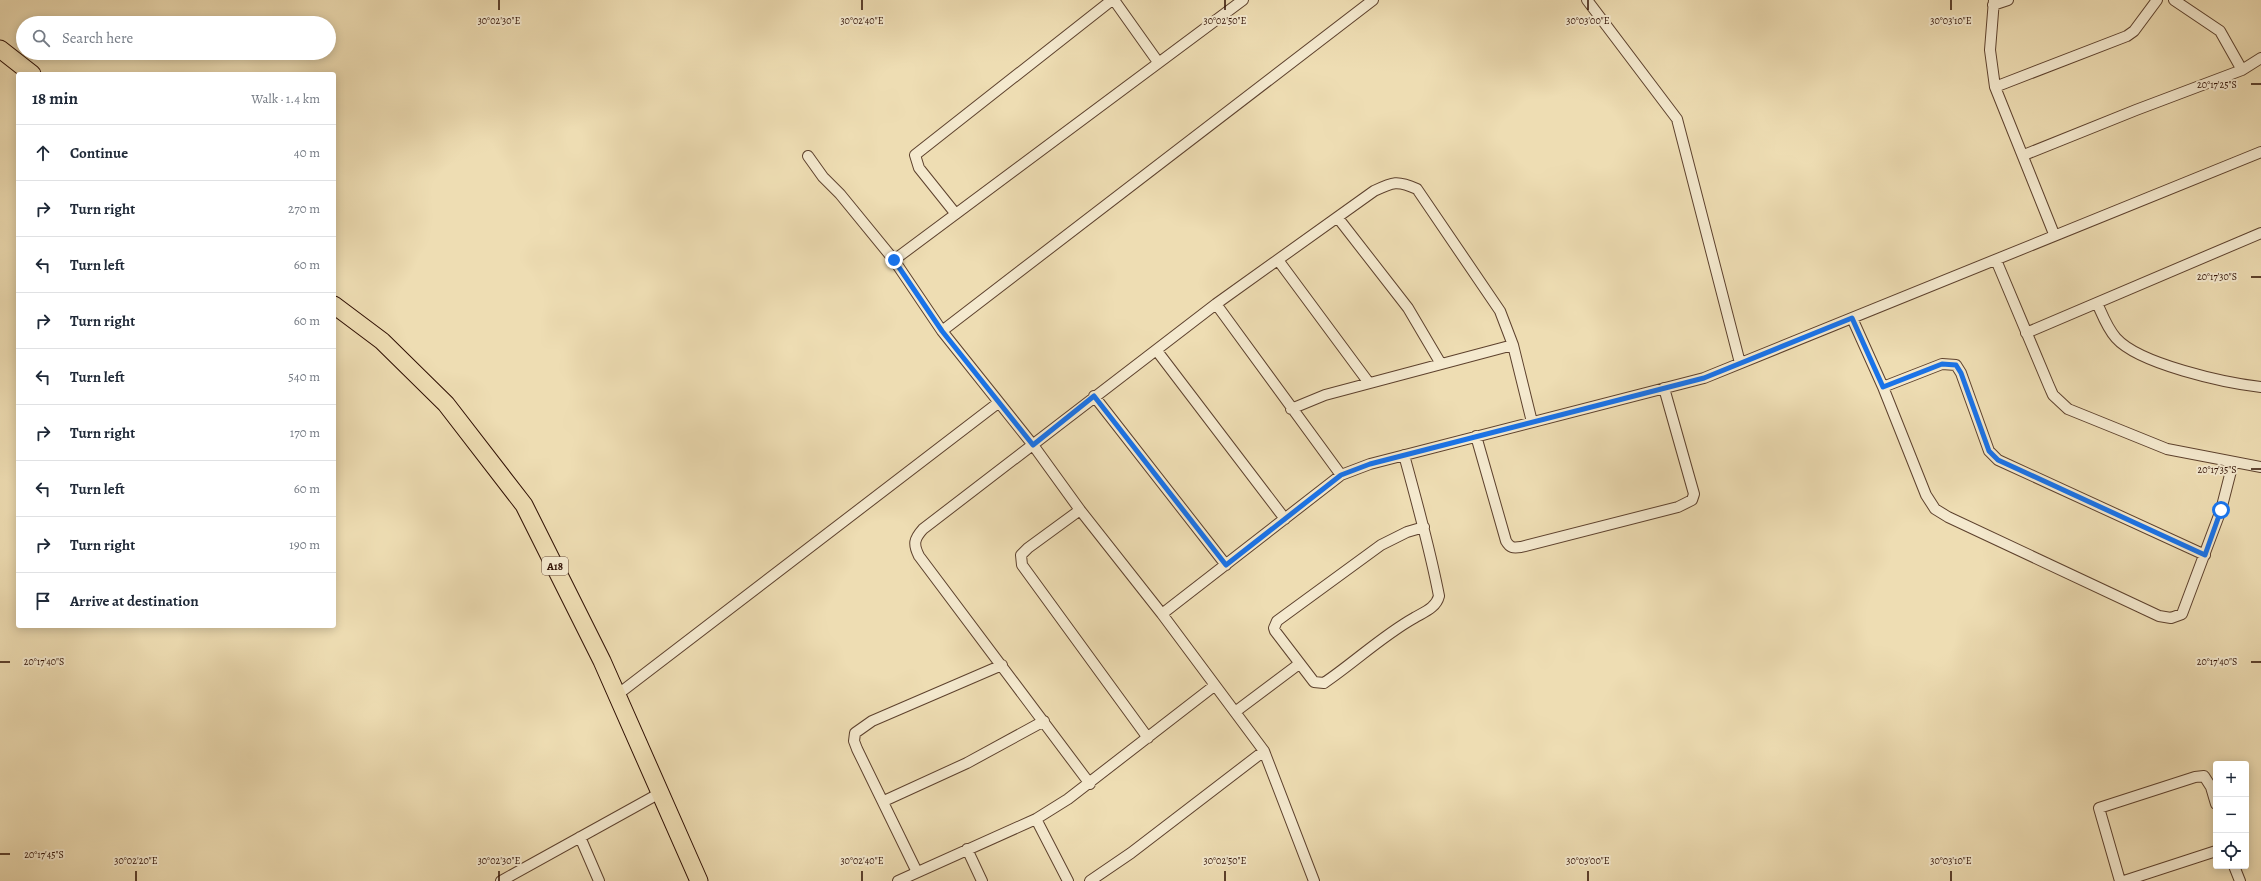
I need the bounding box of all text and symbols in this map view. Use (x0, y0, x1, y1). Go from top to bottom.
text: 30°02'30"E (478, 14, 520, 27)
text: 30°02'40"E (840, 14, 884, 27)
text: 30°02'50"E (1204, 14, 1247, 27)
text: 30°03'00"E (1566, 14, 1610, 27)
text: 30°03'10"E (1930, 14, 1972, 27)
search box (16, 16, 336, 60)
icon: search (30, 27, 52, 49)
text: Search here (62, 28, 133, 48)
text: 20°17'25"S (2197, 78, 2237, 91)
text: 18 min (32, 87, 78, 110)
text: Walk · 1.4 km (251, 90, 320, 107)
icon: ahead (32, 142, 54, 164)
text: Continue (70, 143, 128, 163)
text: 40 m (294, 144, 320, 161)
icon: right (32, 198, 54, 220)
text: Turn right (70, 199, 135, 219)
text: 270 m (288, 200, 320, 217)
route end (885, 251, 903, 269)
icon: left (32, 254, 54, 276)
text: Turn left (70, 255, 125, 275)
text: 60 m (294, 256, 320, 273)
text: 20°17'30"S (2197, 270, 2237, 283)
icon: right (32, 310, 54, 332)
text: Turn right (70, 311, 135, 331)
text: 60 m (294, 312, 320, 329)
icon: left (32, 366, 54, 388)
text: Turn left (70, 367, 125, 387)
text: 540 m (288, 368, 320, 385)
icon: right (32, 422, 54, 444)
text: Turn right (70, 423, 135, 443)
text: 170 m (290, 424, 320, 441)
text: 20°17'35"S (2197, 463, 2237, 476)
icon: left (32, 478, 54, 500)
text: Turn left (70, 479, 125, 499)
text: 60 m (294, 480, 320, 497)
route start (2212, 501, 2230, 519)
icon: right (32, 534, 54, 556)
text: Turn right (70, 535, 135, 555)
text: 190 m (289, 536, 320, 553)
road number: A18 (542, 557, 568, 575)
icon: arrive (32, 590, 54, 612)
text: Arrive at destination (70, 591, 199, 611)
text: 20°17'40"S (24, 655, 64, 668)
text: 20°17'40"S (2197, 655, 2237, 668)
map controls (2213, 761, 2249, 869)
button: + (2213, 761, 2249, 797)
button: − (2213, 797, 2249, 833)
button: locate (2213, 833, 2249, 869)
text: 20°17'45"S (24, 848, 64, 861)
text: 30°02'20"E (114, 854, 158, 867)
text: 30°02'30"E (478, 854, 520, 867)
text: 30°02'40"E (840, 854, 884, 867)
text: 30°02'50"E (1204, 854, 1247, 867)
text: 30°03'00"E (1566, 854, 1610, 867)
text: 30°03'10"E (1930, 854, 1972, 867)

